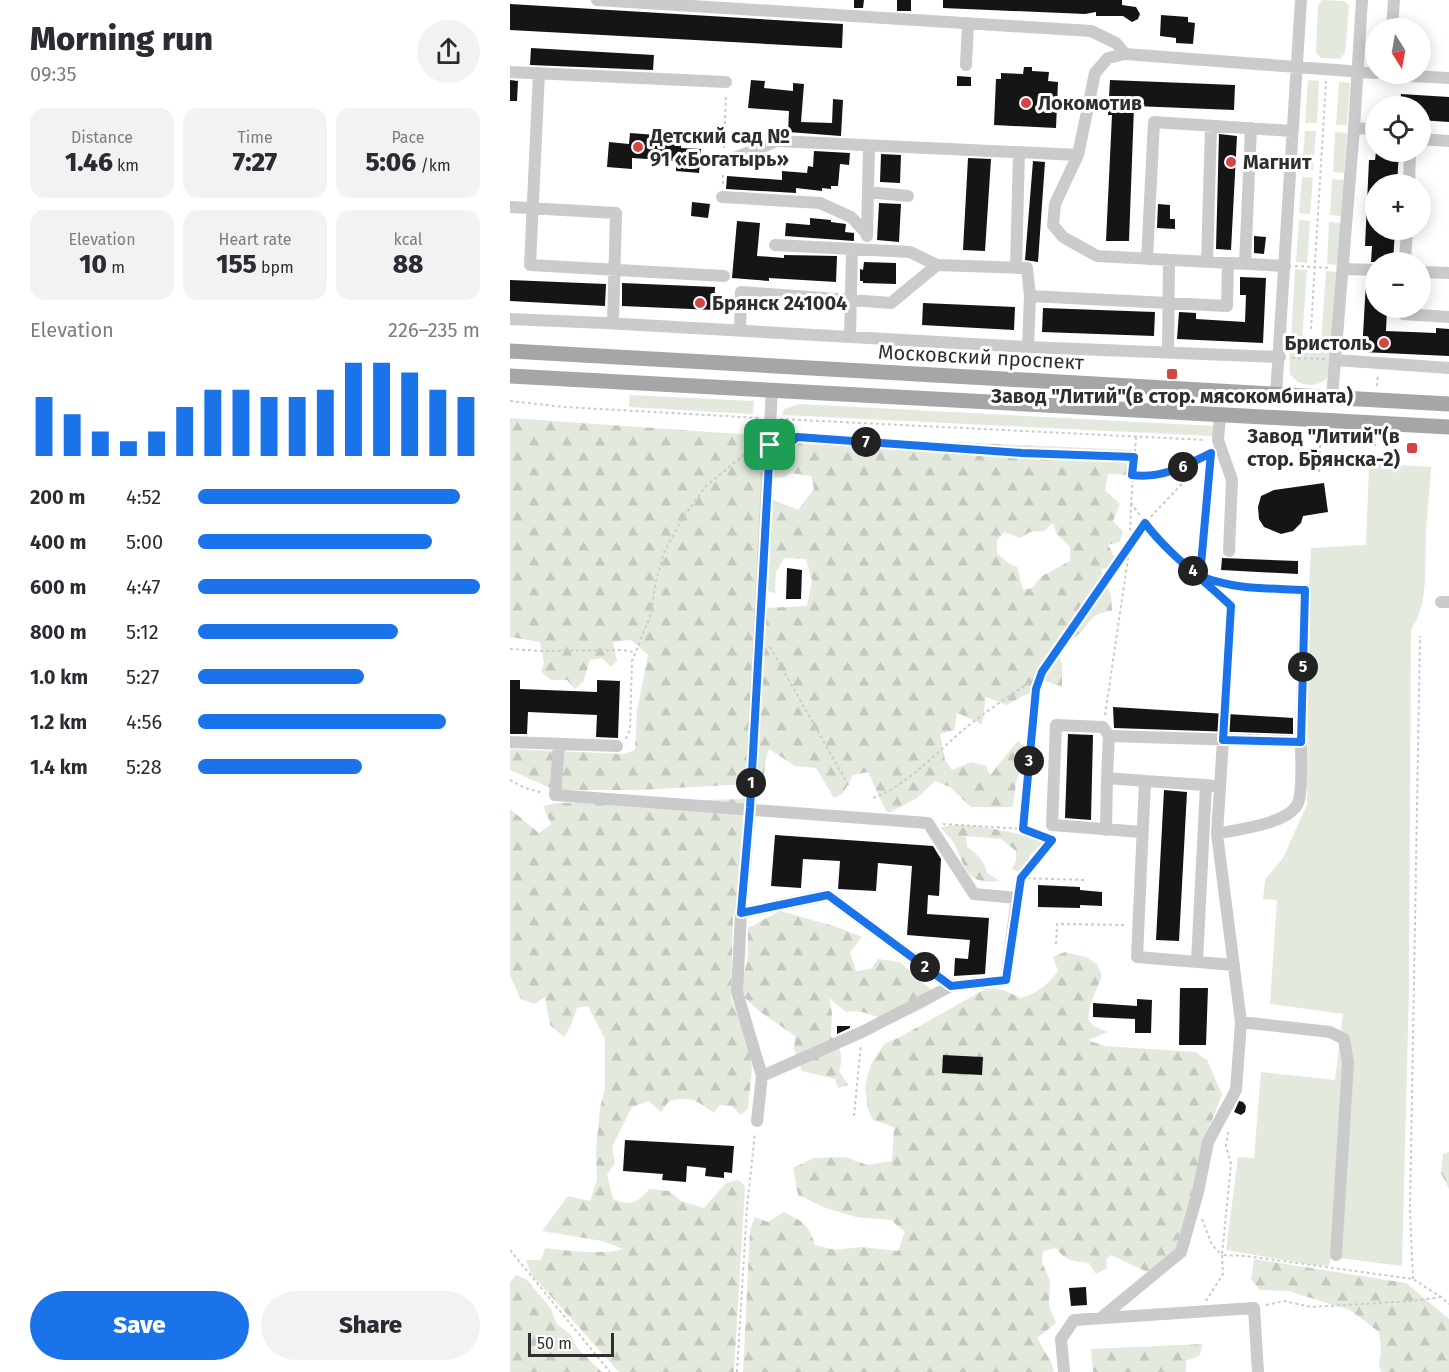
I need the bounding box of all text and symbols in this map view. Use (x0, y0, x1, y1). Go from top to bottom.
north arrow (1365, 18, 1431, 84)
map controls (1365, 18, 1431, 318)
text: Morning run (30, 19, 213, 59)
button: share (417, 20, 480, 83)
text: 09:35 (30, 62, 76, 86)
place label: Локомотив (1038, 91, 1142, 115)
marker: Локомотив (1019, 96, 1033, 110)
button: locate (1365, 96, 1431, 162)
place label: Детский сад № 91 «Богатырь» (649, 124, 790, 171)
text: Distance (71, 128, 133, 147)
text: Time (237, 128, 273, 147)
text: Pace (391, 128, 425, 147)
marker: Детский сад № 91 «Богатырь» (631, 140, 645, 154)
text: 1.46 (65, 147, 113, 178)
text: 7:27 (233, 147, 277, 178)
text: 5:06 (365, 147, 416, 178)
place label: Магнит (1243, 150, 1312, 174)
marker: Магнит (1224, 155, 1238, 169)
text: km (113, 156, 139, 175)
text: /km (416, 156, 451, 175)
button: + (1365, 174, 1431, 240)
text: Elevation (68, 230, 136, 249)
text: Heart rate (219, 230, 291, 249)
text: kcal (394, 230, 422, 249)
text: 10 (79, 249, 107, 280)
text: 155 (216, 249, 257, 280)
text: 88 (393, 249, 423, 280)
button: − (1365, 252, 1431, 318)
text: m (107, 258, 125, 277)
text: bpm (257, 258, 294, 277)
place label: Брянск 241004 (712, 291, 847, 315)
marker: Брянск 241004 (693, 296, 707, 310)
text: Elevation (30, 318, 114, 342)
text: 226–235 m (388, 318, 480, 342)
place label: Бристоль (1284, 331, 1373, 355)
marker: Бристоль (1377, 336, 1391, 350)
street label: Московский проспект (877, 340, 1086, 374)
marker: Завод "Литий"(в стор. мясокомбината) (1165, 367, 1179, 381)
place label: Завод "Литий"(в стор. мясокомбината) (990, 384, 1353, 408)
pin (744, 419, 795, 470)
place label: Завод "Литий"(в стор. Брянска-2) (1246, 424, 1400, 471)
pin: 7 (851, 427, 881, 457)
icon: arrive (753, 428, 786, 461)
text: 7 (862, 432, 870, 451)
marker: Завод "Литий"(в стор. Брянска-2) (1405, 441, 1419, 455)
pin: 6 (1168, 452, 1198, 482)
text: 6 (1178, 457, 1188, 476)
text: 200 m (30, 485, 85, 509)
text: 4:52 (126, 485, 161, 509)
text: 400 m (30, 530, 86, 554)
text: 5:00 (126, 530, 163, 554)
pin: 4 (1178, 556, 1208, 586)
text: 4 (1188, 561, 1198, 580)
text: 600 m (30, 575, 86, 599)
text: 4:47 (126, 575, 160, 599)
text: 800 m (30, 620, 87, 644)
text: 5:12 (126, 620, 159, 644)
pin: 5 (1288, 652, 1318, 682)
text: 5 (1299, 657, 1307, 676)
text: 1.0 km (30, 665, 88, 689)
text: 5:27 (126, 665, 159, 689)
text: 1.2 km (30, 710, 87, 734)
text: 4:56 (126, 710, 162, 734)
pin: 3 (1014, 746, 1044, 776)
text: 3 (1025, 751, 1033, 770)
text: 1.4 km (30, 755, 88, 779)
text: 5:28 (126, 755, 162, 779)
pin: 1 (736, 768, 766, 798)
text: 1 (747, 773, 755, 792)
pin: 2 (910, 952, 940, 982)
text: 2 (921, 957, 929, 976)
button: Save (30, 1291, 249, 1360)
button: Share (261, 1291, 480, 1360)
scale bar (528, 1330, 614, 1358)
text: 50 m (537, 1334, 572, 1353)

